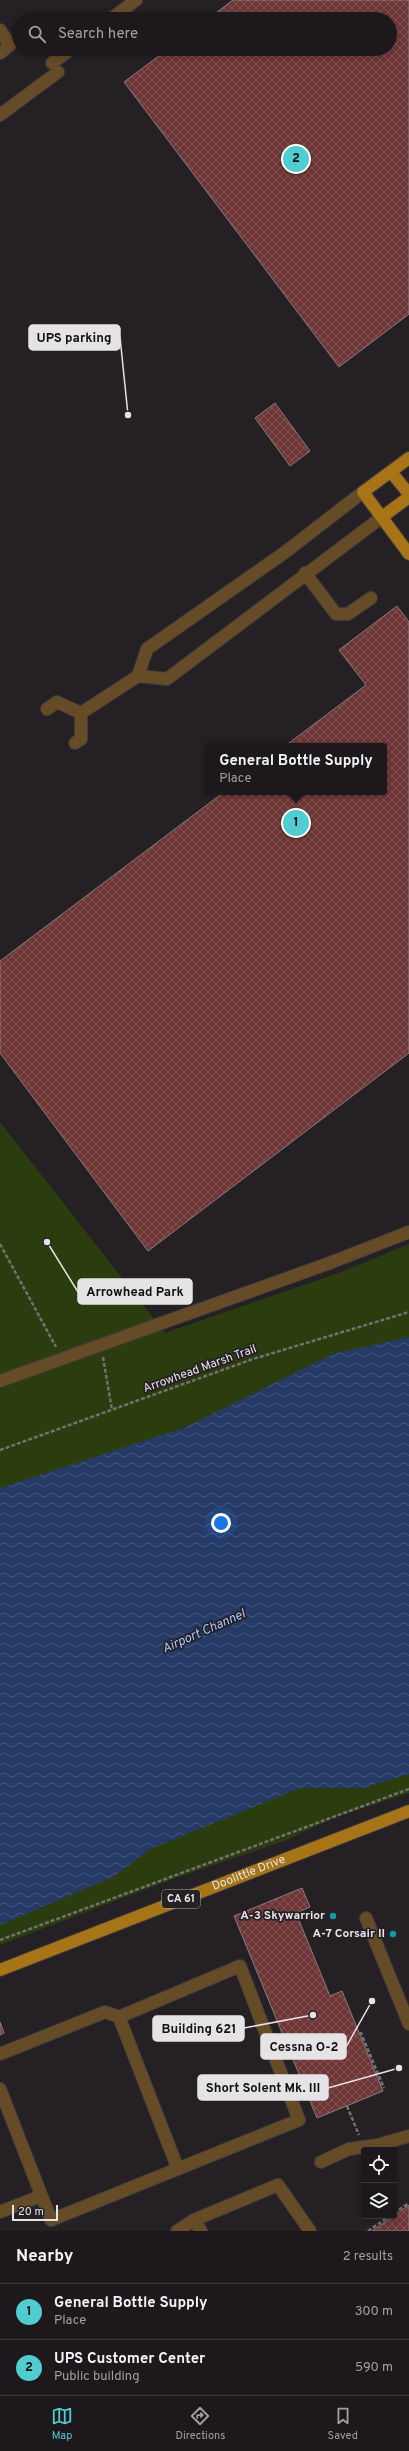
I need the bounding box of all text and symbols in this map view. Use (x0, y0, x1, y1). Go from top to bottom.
search box (12, 12, 397, 56)
icon: search (26, 23, 48, 45)
text: Search here (58, 25, 138, 44)
pin: 2 (283, 144, 309, 174)
callout: UPS parking (29, 325, 120, 350)
text: UPS parking (37, 331, 111, 347)
popup (205, 743, 387, 795)
text: General Bottle Supply (219, 752, 373, 771)
text: Place (219, 771, 251, 787)
pin: 1 (283, 808, 309, 838)
callout: Arrowhead Park (78, 1279, 192, 1304)
text: Arrowhead Park (86, 1285, 184, 1301)
street label: Arrowhead Marsh Trail (141, 1341, 259, 1397)
your location (211, 1513, 231, 1533)
water label: Airport Channel (160, 1606, 249, 1657)
street label: Doolittle Drive (210, 1852, 288, 1895)
road number: CA 61 (162, 1890, 200, 1908)
place label: A-3 Skywarrior (240, 1908, 325, 1924)
marker: A-3 Skywarrior (328, 1911, 338, 1921)
place label: A-7 Corsair II (313, 1926, 385, 1942)
marker: A-7 Corsair II (388, 1929, 398, 1939)
callout: Building 621 (153, 2016, 244, 2041)
text: Building 621 (162, 2022, 236, 2038)
callout: Cessna O-2 (261, 2034, 346, 2059)
text: Cessna O-2 (269, 2040, 339, 2056)
callout: Short Solent Mk. III (198, 2075, 328, 2100)
text: Short Solent Mk. III (206, 2081, 320, 2097)
map controls (361, 2147, 397, 2219)
button: locate (361, 2147, 397, 2183)
button: layers (361, 2183, 397, 2219)
scale bar (12, 2203, 58, 2222)
text: 20 m (18, 2205, 44, 2219)
text: Nearby (16, 2246, 73, 2268)
text: 2 results (343, 2249, 393, 2265)
text: General Bottle Supply (54, 2294, 208, 2313)
text: 1 (26, 2304, 32, 2320)
text: 300 m (355, 2304, 393, 2320)
text: Place (54, 2313, 86, 2329)
text: UPS Customer Center (54, 2350, 205, 2369)
text: 2 (25, 2360, 33, 2376)
text: 590 m (355, 2360, 393, 2376)
text: Public building (54, 2369, 140, 2385)
tab: Map (51, 2405, 73, 2443)
tab: Directions (175, 2405, 225, 2443)
tab: Saved (328, 2405, 358, 2443)

